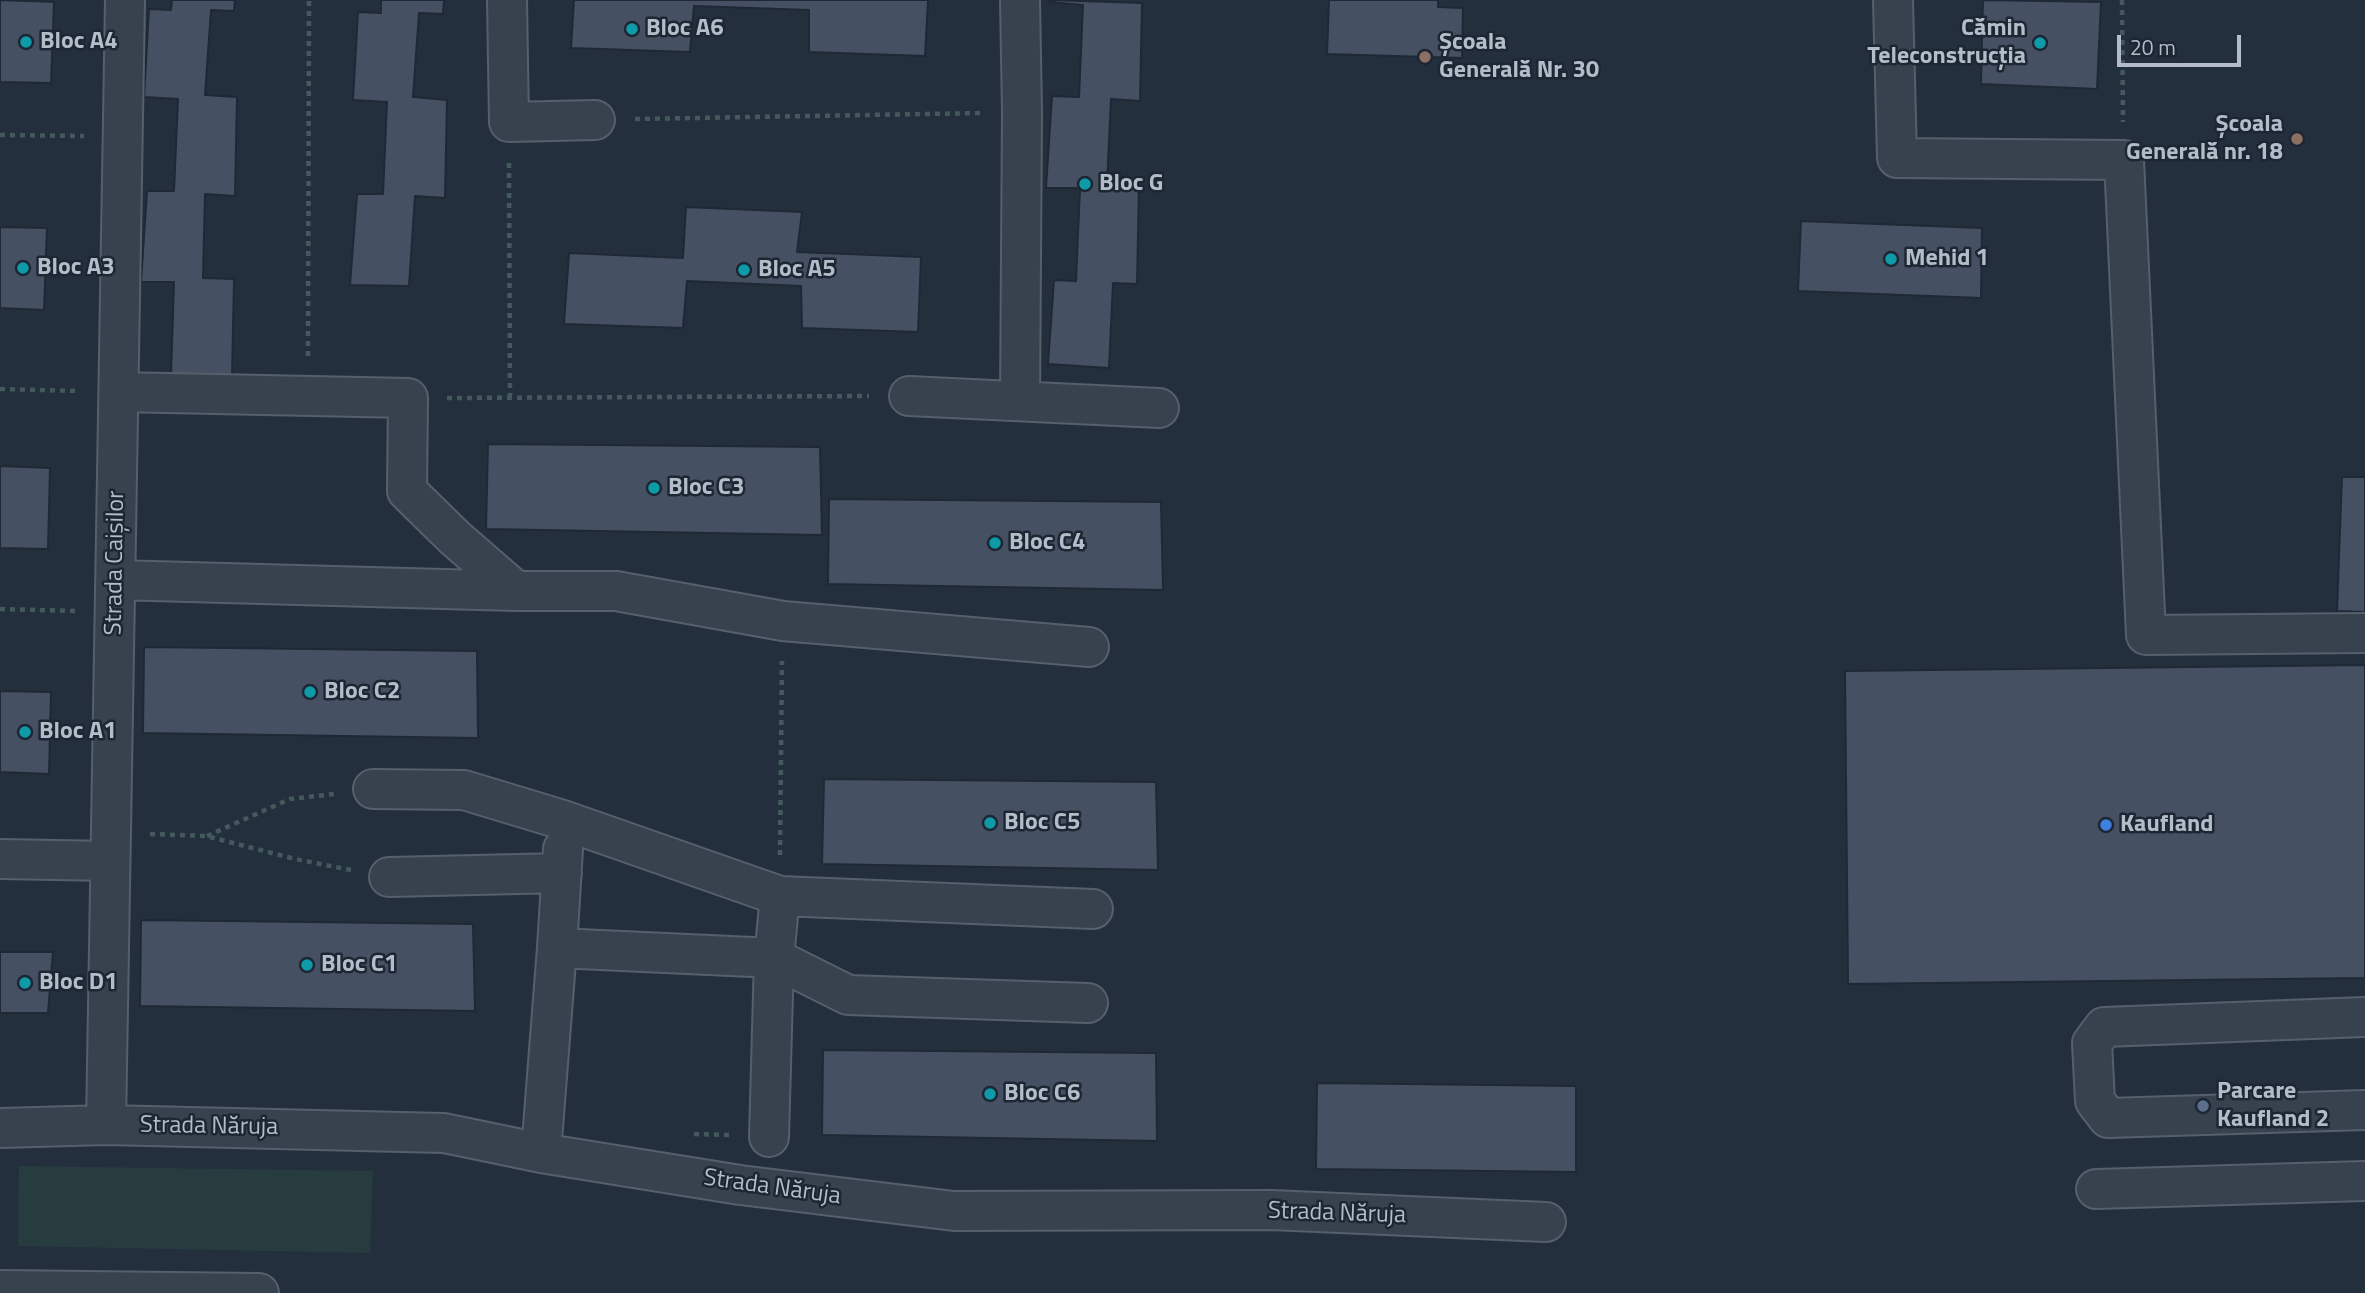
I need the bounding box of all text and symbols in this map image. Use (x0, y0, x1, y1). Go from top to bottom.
place label: Bloc A6 (646, 15, 724, 43)
place label: Cămin Teleconstrucția (1867, 15, 2026, 71)
marker: Bloc A6 (624, 21, 640, 37)
scale bar (2120, 21, 2244, 65)
place label: Bloc A4 (40, 28, 118, 56)
place label: Școala Generală Nr. 30 (1439, 29, 1599, 85)
text: 20 m (2130, 31, 2176, 63)
marker: Bloc A4 (18, 34, 34, 50)
marker: Cămin Teleconstrucția (2032, 35, 2048, 51)
marker: Școala Generală Nr. 30 (1417, 49, 1433, 65)
place label: Școala Generală nr. 18 (2126, 111, 2283, 167)
marker: Școala Generală nr. 18 (2289, 131, 2305, 147)
place label: Bloc G (1099, 170, 1164, 198)
marker: Bloc G (1077, 176, 1093, 192)
place label: Mehid 1 (1905, 245, 1989, 273)
marker: Mehid 1 (1883, 251, 1899, 267)
place label: Bloc A3 (37, 254, 115, 282)
place label: Bloc A5 (758, 256, 836, 284)
marker: Bloc A3 (15, 260, 31, 276)
marker: Bloc A5 (736, 262, 752, 278)
place label: Bloc C3 (668, 474, 744, 502)
marker: Bloc C3 (646, 480, 662, 496)
street label: Strada Caișilor (100, 490, 132, 636)
place label: Bloc C4 (1009, 529, 1085, 557)
marker: Bloc C4 (987, 535, 1003, 551)
place label: Bloc C2 (324, 678, 400, 706)
marker: Bloc C2 (302, 684, 318, 700)
place label: Bloc A1 (39, 718, 117, 746)
marker: Bloc A1 (17, 724, 33, 740)
place label: Bloc C5 (1004, 809, 1080, 837)
place label: Kaufland (2120, 811, 2213, 839)
marker: Bloc C5 (982, 815, 998, 831)
marker: Kaufland (2098, 817, 2114, 833)
place label: Bloc C1 (321, 951, 397, 979)
marker: Bloc C1 (299, 957, 315, 973)
place label: Bloc D1 (39, 969, 118, 997)
marker: Bloc D1 (17, 975, 33, 991)
place label: Parcare Kaufland 2 (2217, 1078, 2329, 1134)
place label: Bloc C6 (1004, 1080, 1080, 1108)
marker: Bloc C6 (982, 1086, 998, 1102)
marker: Parcare Kaufland 2 (2195, 1098, 2211, 1114)
street label: Strada Năruja (140, 1111, 278, 1143)
street label: Strada Năruja (702, 1164, 842, 1212)
street label: Strada Năruja (1267, 1197, 1407, 1231)

